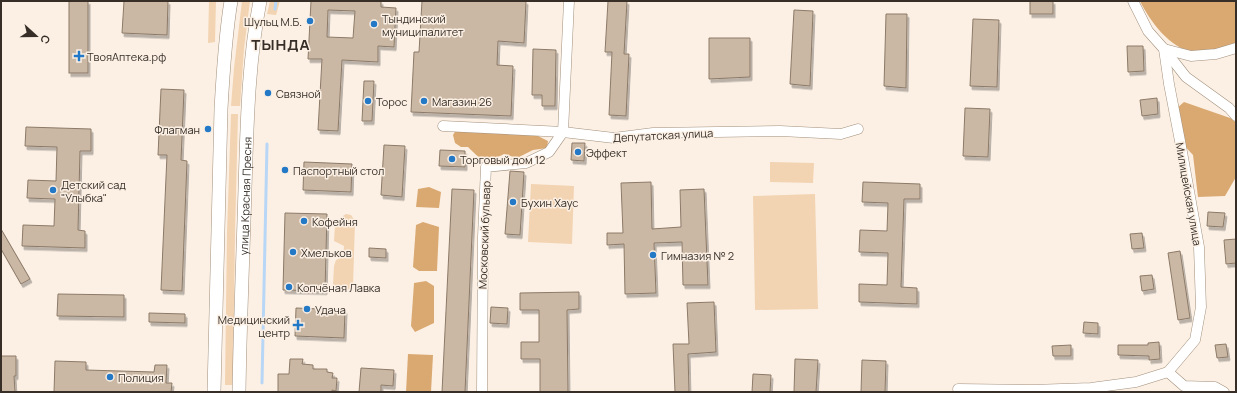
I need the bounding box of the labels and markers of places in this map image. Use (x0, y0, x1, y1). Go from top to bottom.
place label: Тындинский муниципалитет (382, 11, 464, 39)
place label: Шульц М.Б. (244, 14, 302, 29)
marker: Шульц М.Б. (305, 16, 315, 26)
marker: Тындинский муниципалитет (369, 19, 379, 29)
place label: ТвояАптека.рф (87, 49, 166, 64)
marker: ТвояАптека.рф (74, 51, 84, 61)
place label: Связной (276, 86, 321, 101)
marker: Связной (263, 88, 273, 98)
place label: Торос (376, 94, 407, 109)
place label: Магазин 26 (432, 94, 492, 109)
marker: Торос (363, 96, 373, 106)
marker: Магазин 26 (419, 96, 429, 106)
place label: Флагман (154, 122, 200, 137)
marker: Флагман (203, 124, 213, 134)
place label: Эффект (586, 145, 627, 160)
marker: Эффект (573, 147, 583, 157)
place label: Торговый дом 12 (460, 152, 545, 167)
marker: Торговый дом 12 (447, 154, 457, 164)
place label: Паспортный стол (293, 163, 384, 178)
marker: Паспортный стол (280, 165, 290, 175)
place label: Детский сад "Улыбка" (61, 177, 126, 205)
marker: Детский сад "Улыбка" (48, 185, 58, 195)
place label: Бухин Хаус (521, 195, 578, 210)
marker: Бухин Хаус (508, 197, 518, 207)
place label: Кофейня (312, 214, 358, 229)
marker: Кофейня (299, 216, 309, 226)
place label: Хмельков (301, 245, 352, 260)
marker: Хмельков (288, 247, 298, 257)
place label: Гимназия № 2 (661, 248, 734, 263)
marker: Гимназия № 2 (648, 250, 658, 260)
place label: Копчёная Лавка (297, 280, 380, 295)
marker: Копчёная Лавка (284, 282, 294, 292)
place label: Удача (315, 302, 346, 317)
marker: Удача (302, 304, 312, 314)
place label: Медицинский центр (218, 312, 290, 340)
marker: Медицинский центр (293, 320, 303, 330)
place label: Полиция (118, 370, 164, 385)
marker: Полиция (105, 372, 115, 382)

